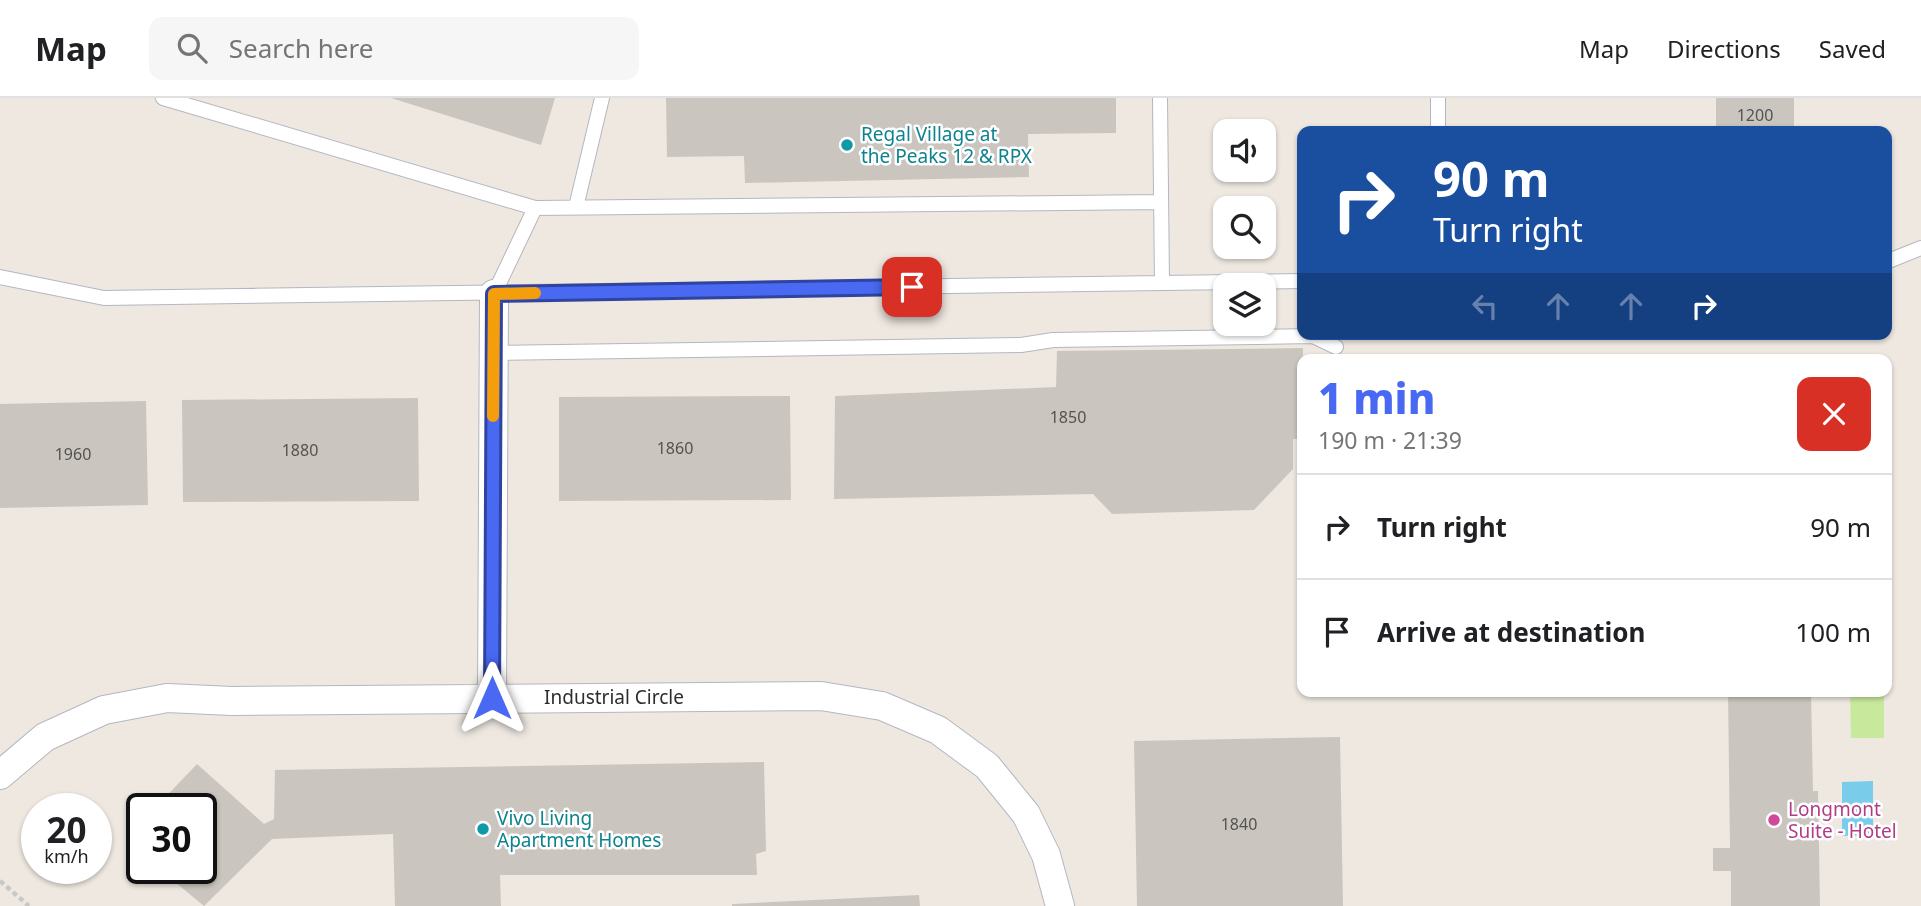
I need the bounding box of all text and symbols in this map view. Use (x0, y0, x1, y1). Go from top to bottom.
search box (149, 17, 639, 80)
text: Map (35, 26, 107, 71)
icon: search (173, 29, 211, 67)
text: Search here (229, 30, 373, 66)
text: Map (1579, 32, 1629, 65)
text: Directions (1667, 32, 1781, 65)
text: Saved (1819, 32, 1886, 65)
house number: 1200 (1737, 104, 1773, 126)
map controls (1213, 119, 1276, 336)
button: sound (1213, 119, 1276, 182)
place label: Regal Village at the Peaks 12 & RPX (861, 121, 1033, 169)
marker: Regal Village at the Peaks 12 & RPX (839, 137, 855, 153)
text: 90 m (1433, 145, 1550, 211)
icon: right (1318, 154, 1409, 245)
button: search (1213, 196, 1276, 259)
text: Turn right (1433, 208, 1583, 251)
pin (882, 257, 942, 317)
icon: arrive (893, 268, 931, 306)
button: layers (1213, 273, 1276, 336)
icon: left (1466, 287, 1504, 325)
icon: ahead (1539, 287, 1577, 325)
icon: ahead (1612, 287, 1650, 325)
icon: right (1685, 287, 1723, 325)
text: 1 min (1318, 369, 1435, 426)
button: close (1797, 377, 1871, 451)
house number: 1850 (1050, 406, 1086, 428)
text: 190 m · 21:39 (1318, 424, 1462, 456)
house number: 1860 (657, 437, 693, 459)
house number: 1880 (282, 439, 318, 461)
house number: 1960 (55, 443, 91, 465)
icon: right (1318, 508, 1356, 546)
text: Turn right (1377, 509, 1507, 545)
text: 90 m (1810, 509, 1871, 545)
icon: arrive (1318, 613, 1356, 651)
text: Arrive at destination (1377, 614, 1646, 650)
text: 100 m (1795, 614, 1871, 650)
position arrow (455, 661, 529, 735)
street label: Industrial Circle (544, 684, 684, 710)
speed limit sign: 30 (126, 793, 217, 884)
place label: Longmont Suite - Hotel (1788, 796, 1897, 844)
place label: Vivo Living Apartment Homes (497, 805, 661, 853)
text: 20 (46, 806, 87, 853)
marker: Longmont Suite - Hotel (1766, 812, 1782, 828)
house number: 1840 (1221, 813, 1257, 835)
marker: Vivo Living Apartment Homes (475, 821, 491, 837)
text: km/h (44, 844, 89, 868)

